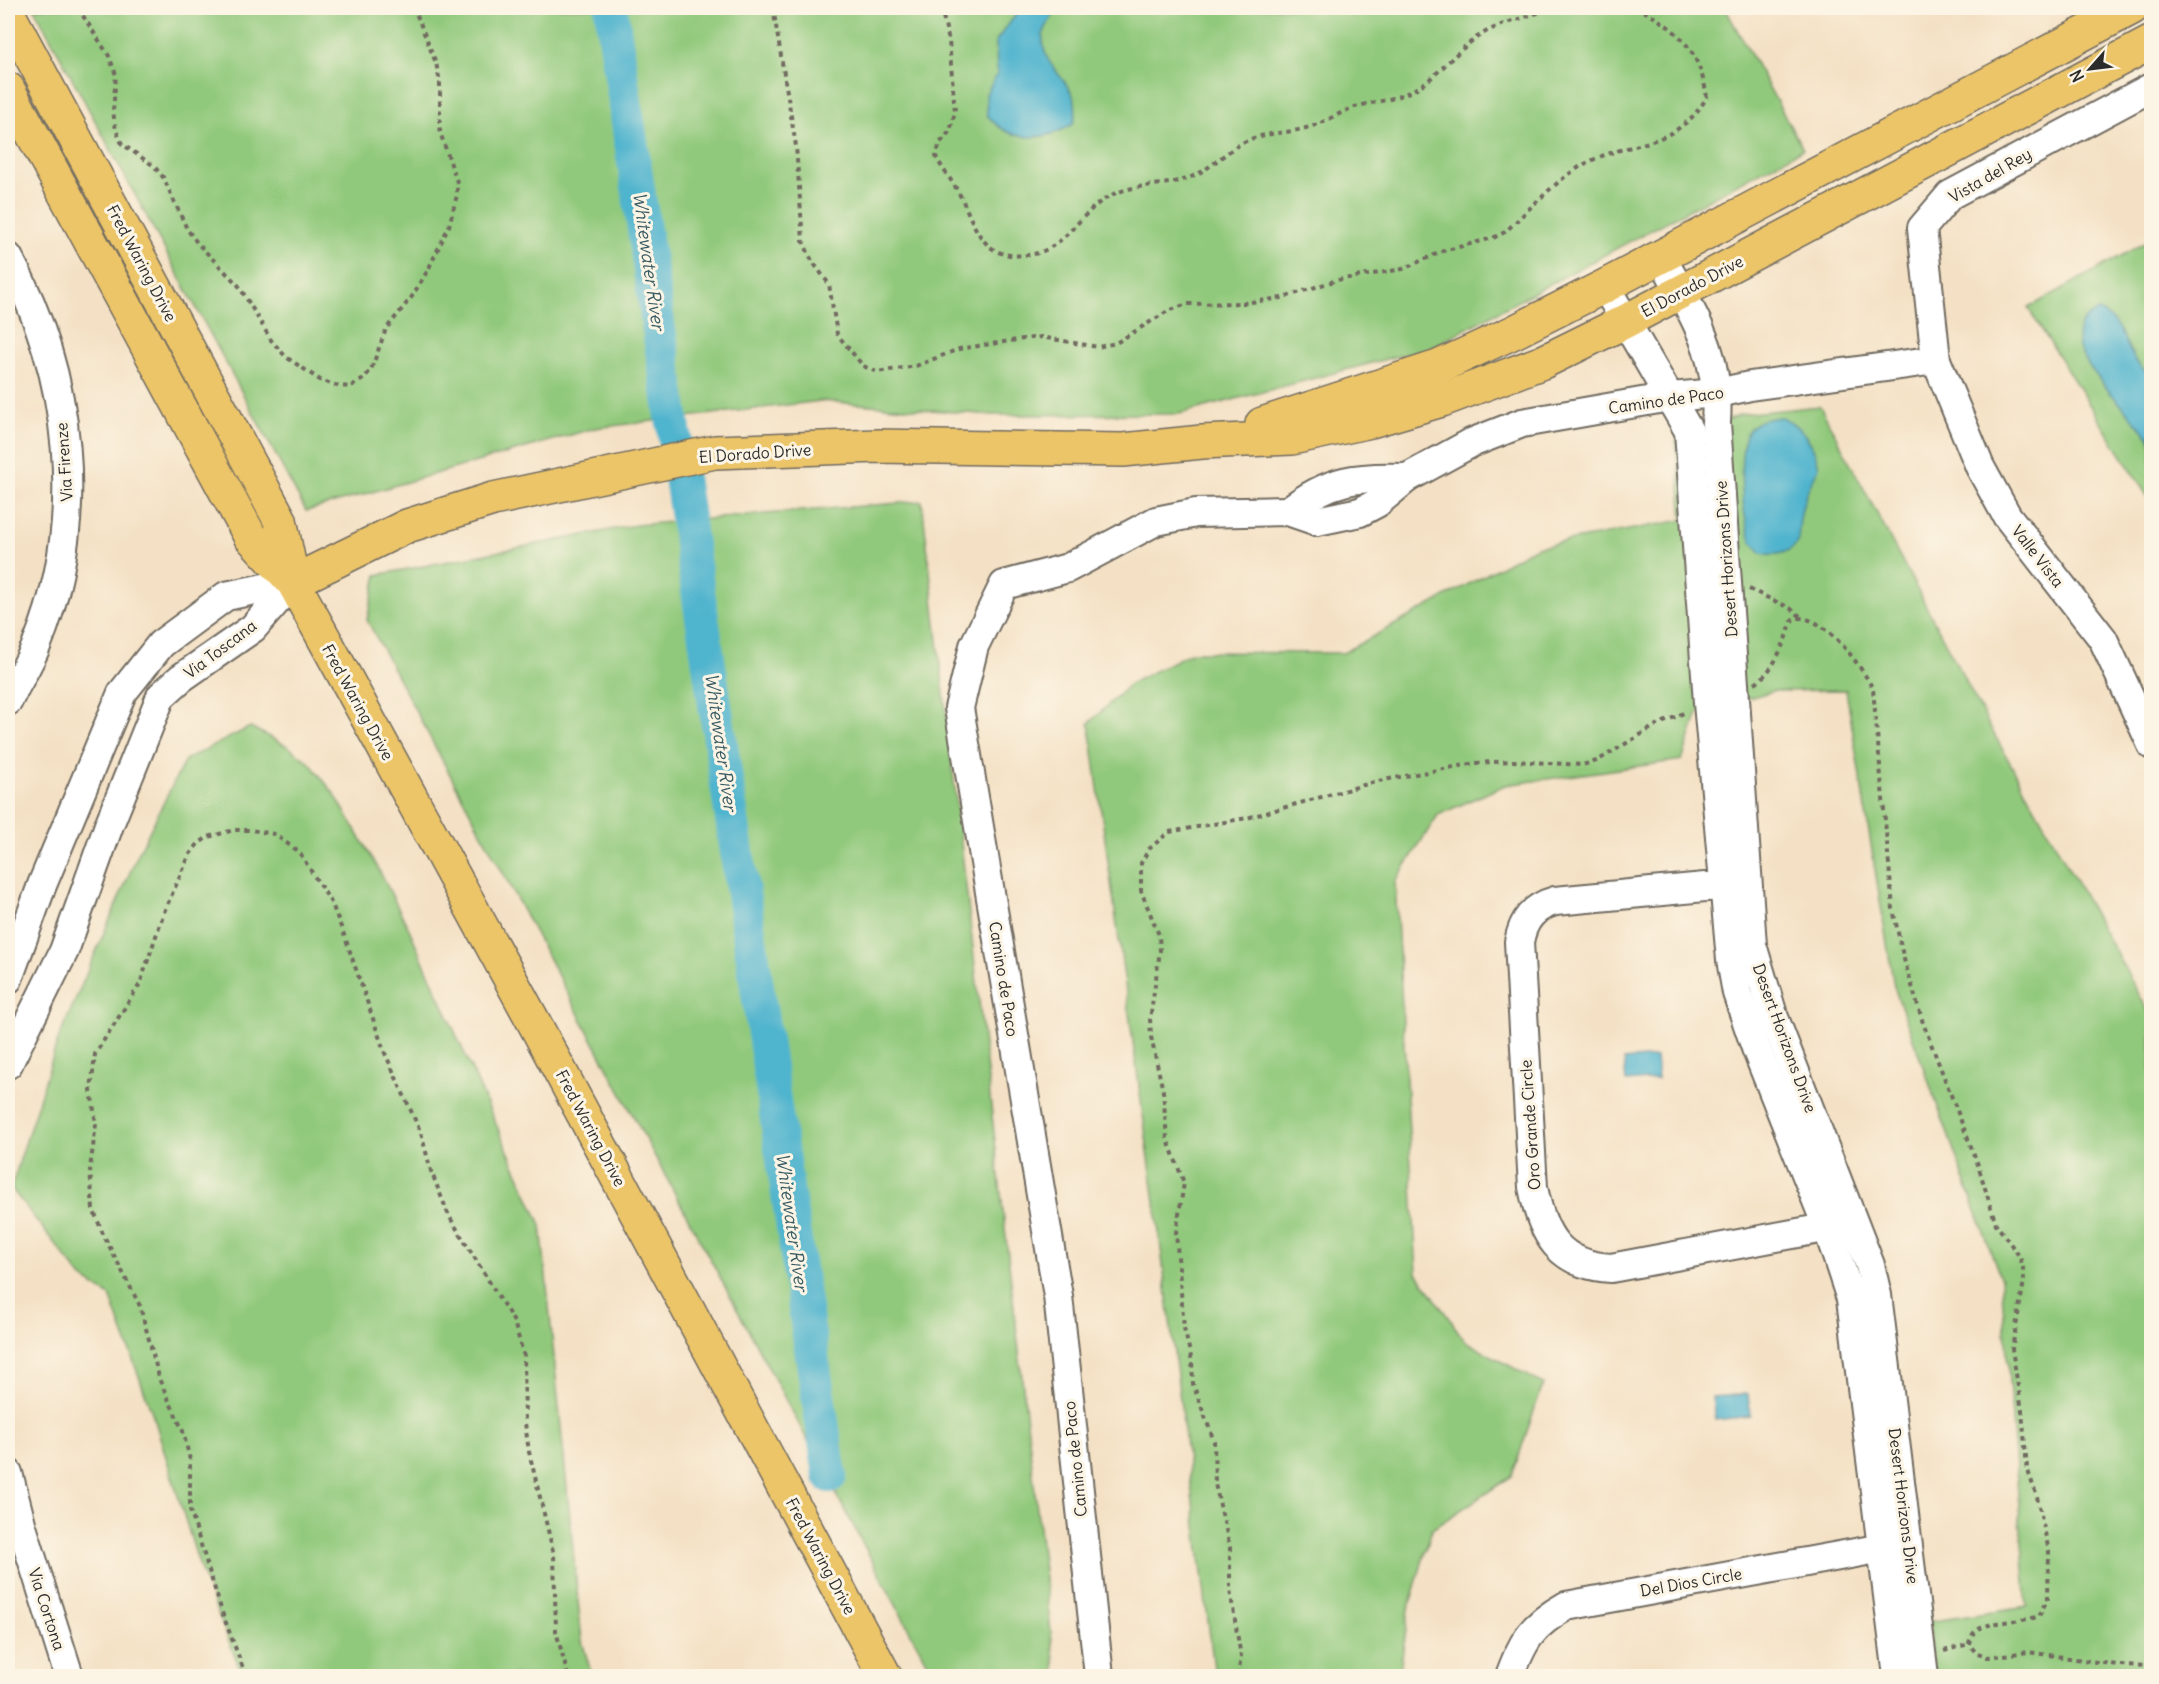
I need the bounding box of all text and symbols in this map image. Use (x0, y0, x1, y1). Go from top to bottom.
north arrow (2060, 39, 2120, 99)
text: N (2065, 66, 2088, 86)
street label: Vista del Rey (1945, 143, 2035, 207)
water label: Whitewater River (628, 190, 670, 334)
street label: Fred Waring Drive (103, 201, 181, 325)
street label: El Dorado Drive (1638, 251, 1746, 321)
street label: Camino de Paco (1607, 382, 1725, 418)
street label: Via Firenze (51, 422, 77, 502)
street label: El Dorado Drive (698, 439, 812, 467)
street label: Desert Horizons Drive (1711, 480, 1741, 638)
street label: Valle Vista (2007, 521, 2069, 591)
street label: Via Toscana (180, 615, 260, 683)
street label: Fred Waring Drive (318, 641, 398, 763)
water label: Whitewater River (700, 671, 742, 815)
street label: Camino de Paco (985, 920, 1023, 1038)
street label: Desert Horizons Drive (1749, 961, 1821, 1115)
street label: Oro Grande Circle (1515, 1059, 1545, 1191)
street label: Fred Waring Drive (552, 1066, 630, 1190)
water label: Whitewater River (771, 1151, 813, 1295)
street label: Camino de Paco (1059, 1400, 1091, 1518)
street label: Desert Horizons Drive (1885, 1427, 1923, 1585)
street label: Fred Waring Drive (782, 1494, 860, 1618)
street label: Del Dios Circle (1638, 1563, 1744, 1601)
street label: Via Cortona (24, 1565, 70, 1653)

